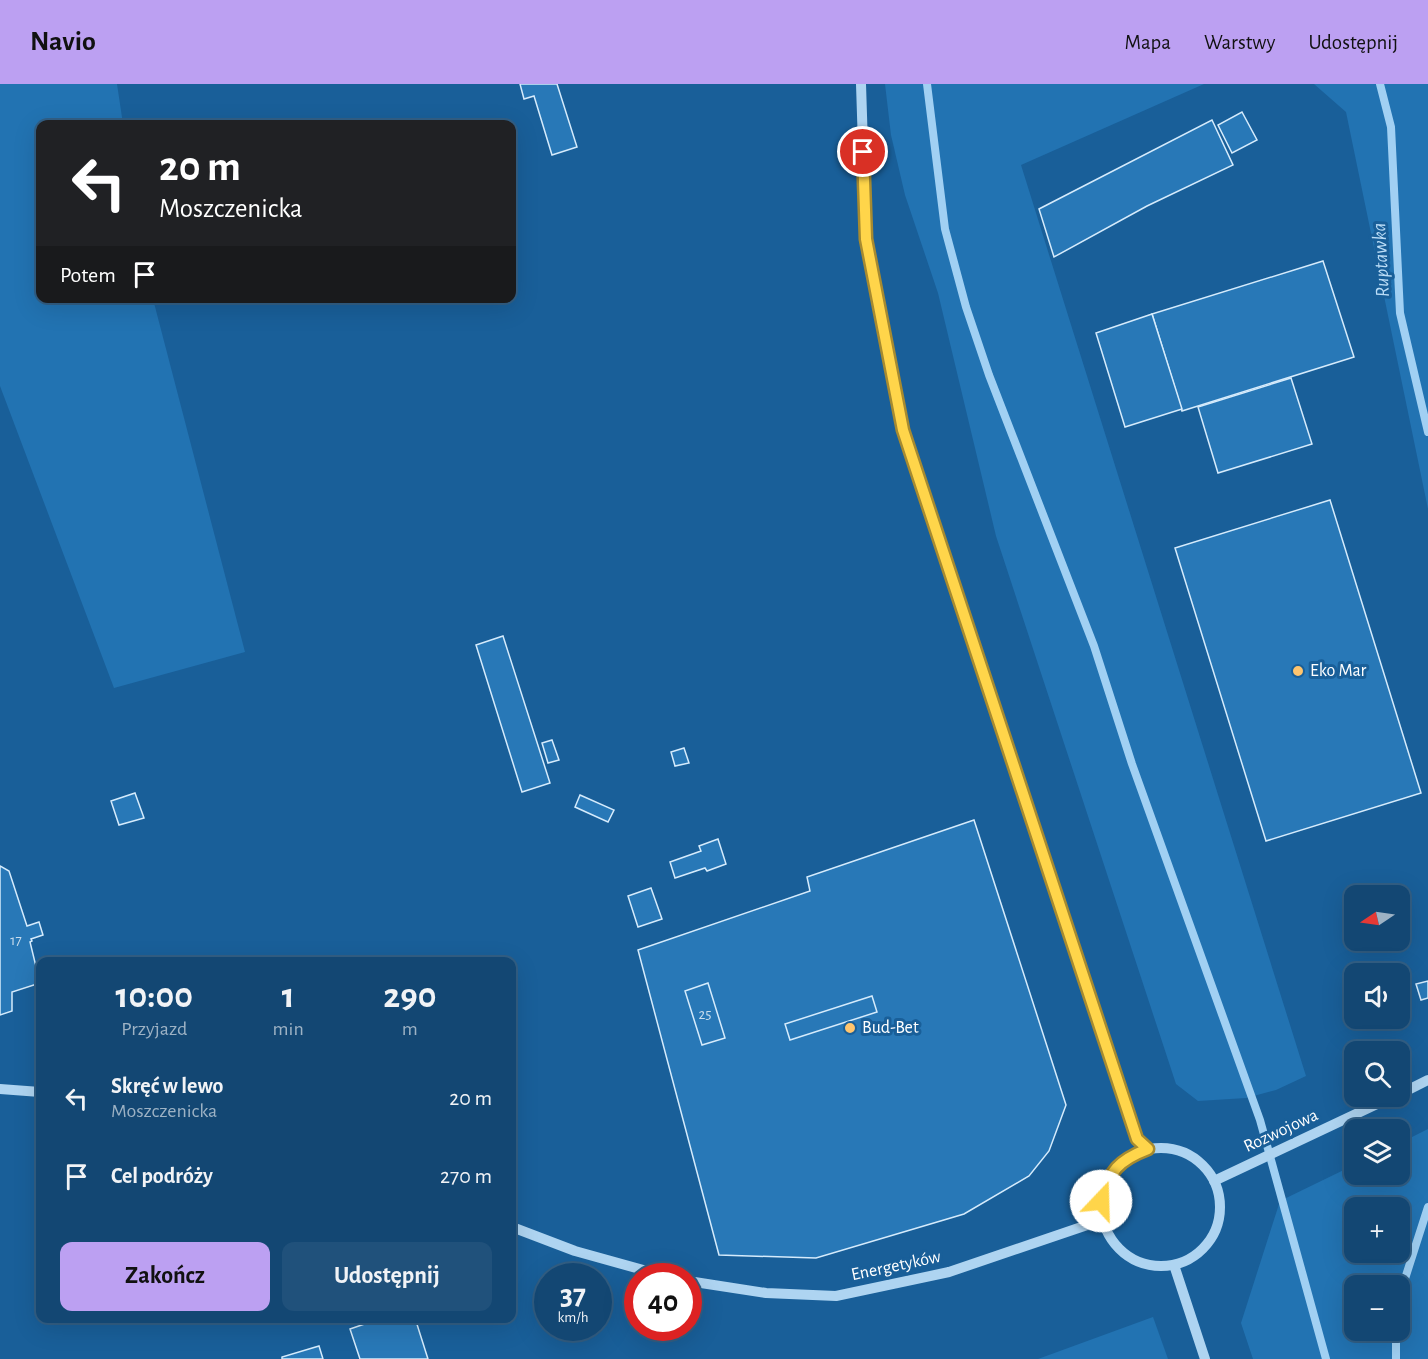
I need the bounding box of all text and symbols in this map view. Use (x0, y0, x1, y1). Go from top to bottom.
text: Navio (30, 28, 96, 56)
text: Mapa (1125, 32, 1171, 53)
text: Warstwy (1204, 32, 1275, 53)
text: Udostępnij (1308, 32, 1398, 53)
pin (837, 126, 888, 177)
icon: arrive (846, 135, 879, 168)
icon: left (60, 144, 138, 222)
text: 20 m (159, 146, 241, 188)
text: Moszczenicka (159, 195, 302, 222)
water label: Ruptawka (1369, 222, 1393, 298)
icon: arrive (128, 258, 161, 291)
text: Potem (60, 264, 116, 286)
place label: Eko Mar (1310, 662, 1367, 680)
marker: Eko Mar (1291, 664, 1305, 678)
north arrow (1344, 885, 1410, 951)
map controls (1344, 885, 1410, 1341)
house number: 17 (10, 933, 22, 948)
button: sound (1344, 963, 1410, 1029)
text: 10:00 (116, 978, 193, 1014)
text: 1 (282, 978, 295, 1014)
text: 290 (383, 978, 436, 1014)
house number: 25 (698, 1007, 712, 1022)
text: Przyjazd (121, 1019, 187, 1039)
text: min (273, 1019, 304, 1039)
text: m (402, 1019, 418, 1039)
place label: Bud-Bet (862, 1019, 919, 1037)
marker: Bud-Bet (843, 1021, 857, 1035)
button: search (1344, 1041, 1410, 1107)
text: Skręć w lewo (111, 1075, 223, 1097)
icon: left (60, 1082, 93, 1115)
text: 20 m (449, 1087, 492, 1109)
text: Moszczenicka (111, 1101, 217, 1121)
street label: Rozwojowa (1241, 1106, 1321, 1156)
button: layers (1344, 1119, 1410, 1185)
icon: arrive (60, 1160, 93, 1193)
text: Cel podróży (111, 1165, 213, 1187)
text: 270 m (440, 1165, 492, 1187)
position arrow (1069, 1169, 1133, 1233)
button: + (1344, 1197, 1410, 1263)
button: Zakończ (60, 1242, 270, 1311)
button: Udostępnij (282, 1242, 492, 1311)
street label: Energetyków (850, 1248, 942, 1284)
speed limit sign: 40 (624, 1263, 702, 1341)
button: − (1344, 1275, 1410, 1341)
text: 37 (560, 1280, 586, 1310)
text: km/h (558, 1310, 588, 1325)

